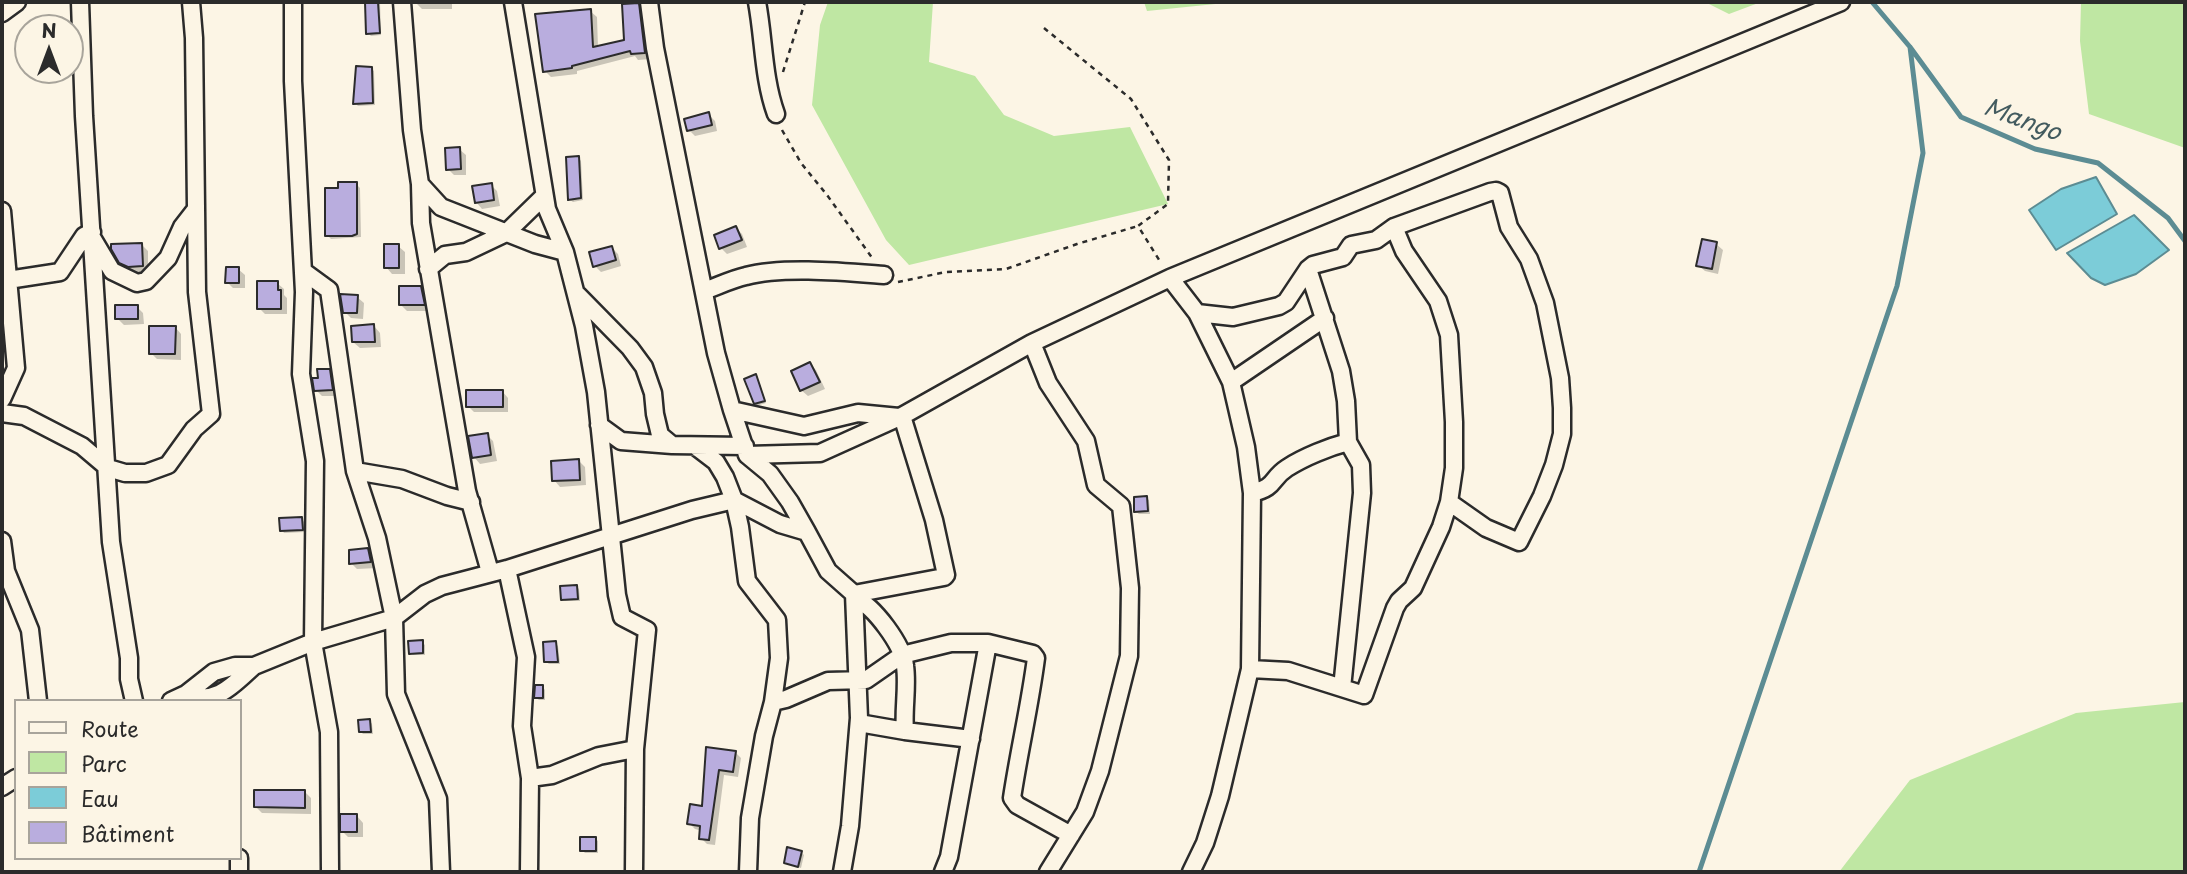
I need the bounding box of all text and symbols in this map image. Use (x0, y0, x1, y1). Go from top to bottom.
north arrow (14, 14, 84, 84)
text: N (41, 16, 57, 44)
water label: Mango (1980, 94, 2064, 148)
legend (14, 699, 242, 860)
text: Route (81, 712, 139, 744)
text: Parc (81, 747, 127, 779)
text: Eau (81, 782, 119, 814)
text: Bâtiment (81, 817, 174, 849)

